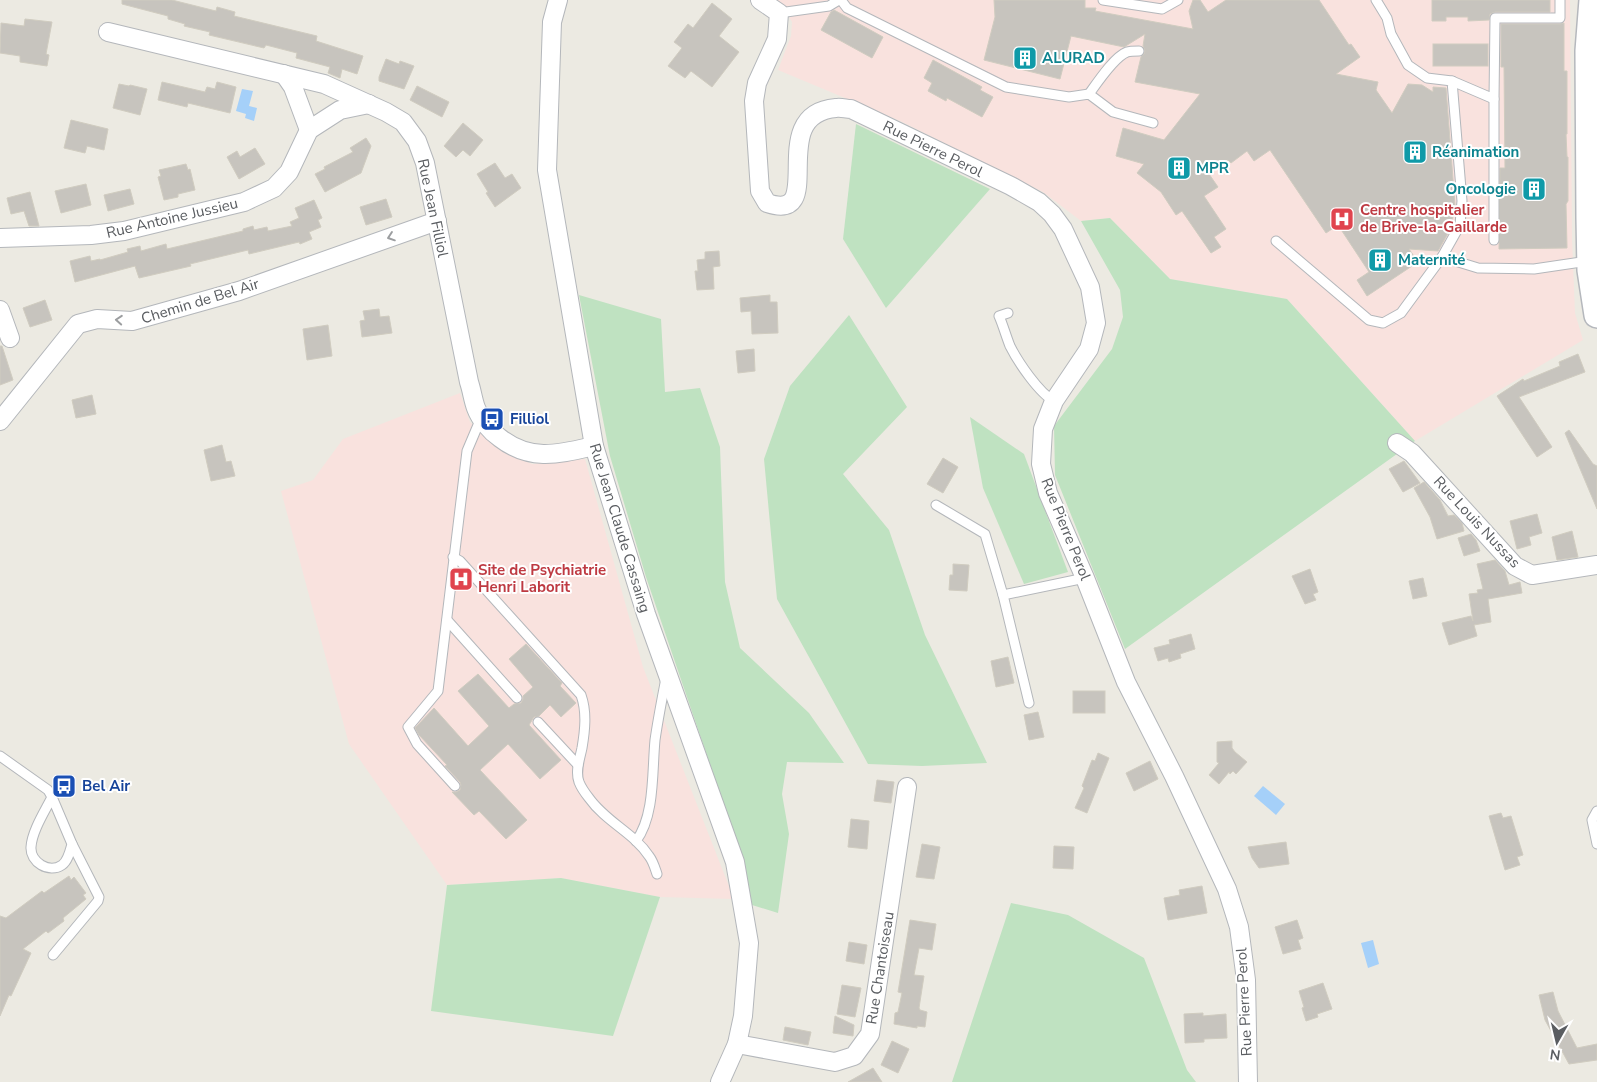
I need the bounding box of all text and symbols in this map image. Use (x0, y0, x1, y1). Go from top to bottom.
building icon: ALURAD (1012, 45, 1038, 71)
place label: ALURAD (1042, 48, 1105, 68)
street label: Rue Pierre Perol (880, 116, 987, 182)
building icon: Réanimation (1402, 139, 1428, 165)
place label: Réanimation (1432, 142, 1519, 162)
building icon: MPR (1166, 155, 1192, 181)
street label: Rue Jean Filliol (413, 157, 453, 260)
place label: MPR (1196, 158, 1230, 178)
building icon: Oncologie (1521, 176, 1547, 202)
place label: Oncologie (1446, 179, 1516, 199)
street label: Rue Antoine Jussieu (104, 193, 240, 243)
place label: Centre hospitalier de Brive-la-Gaillarde (1360, 200, 1507, 237)
hospital icon: Centre hospitalier de Brive-la-Gaillarde (1329, 206, 1355, 232)
one-way arrow (387, 231, 396, 241)
building icon: Maternité (1367, 247, 1393, 273)
place label: Maternité (1398, 250, 1465, 270)
street label: Chemin de Bel Air (139, 273, 262, 328)
one-way arrow (115, 315, 123, 326)
bus stop icon: Filliol (479, 406, 505, 432)
place label: Filliol (510, 409, 549, 429)
street label: Rue Jean Claude Cassaing (585, 441, 655, 615)
street label: Rue Louis Nussas (1429, 472, 1525, 572)
street label: Rue Pierre Perol (1036, 475, 1096, 584)
place label: Site de Psychiatrie Henri Laborit (478, 560, 606, 597)
hospital icon: Site de Psychiatrie Henri Laborit (448, 566, 474, 592)
bus stop icon: Bel Air (51, 773, 77, 799)
place label: Bel Air (82, 776, 130, 796)
street label: Rue Chantoiseau (861, 910, 899, 1026)
street label: Rue Pierre Perol (1231, 947, 1257, 1057)
north arrow (1532, 1017, 1582, 1067)
text: N (1549, 1044, 1562, 1065)

